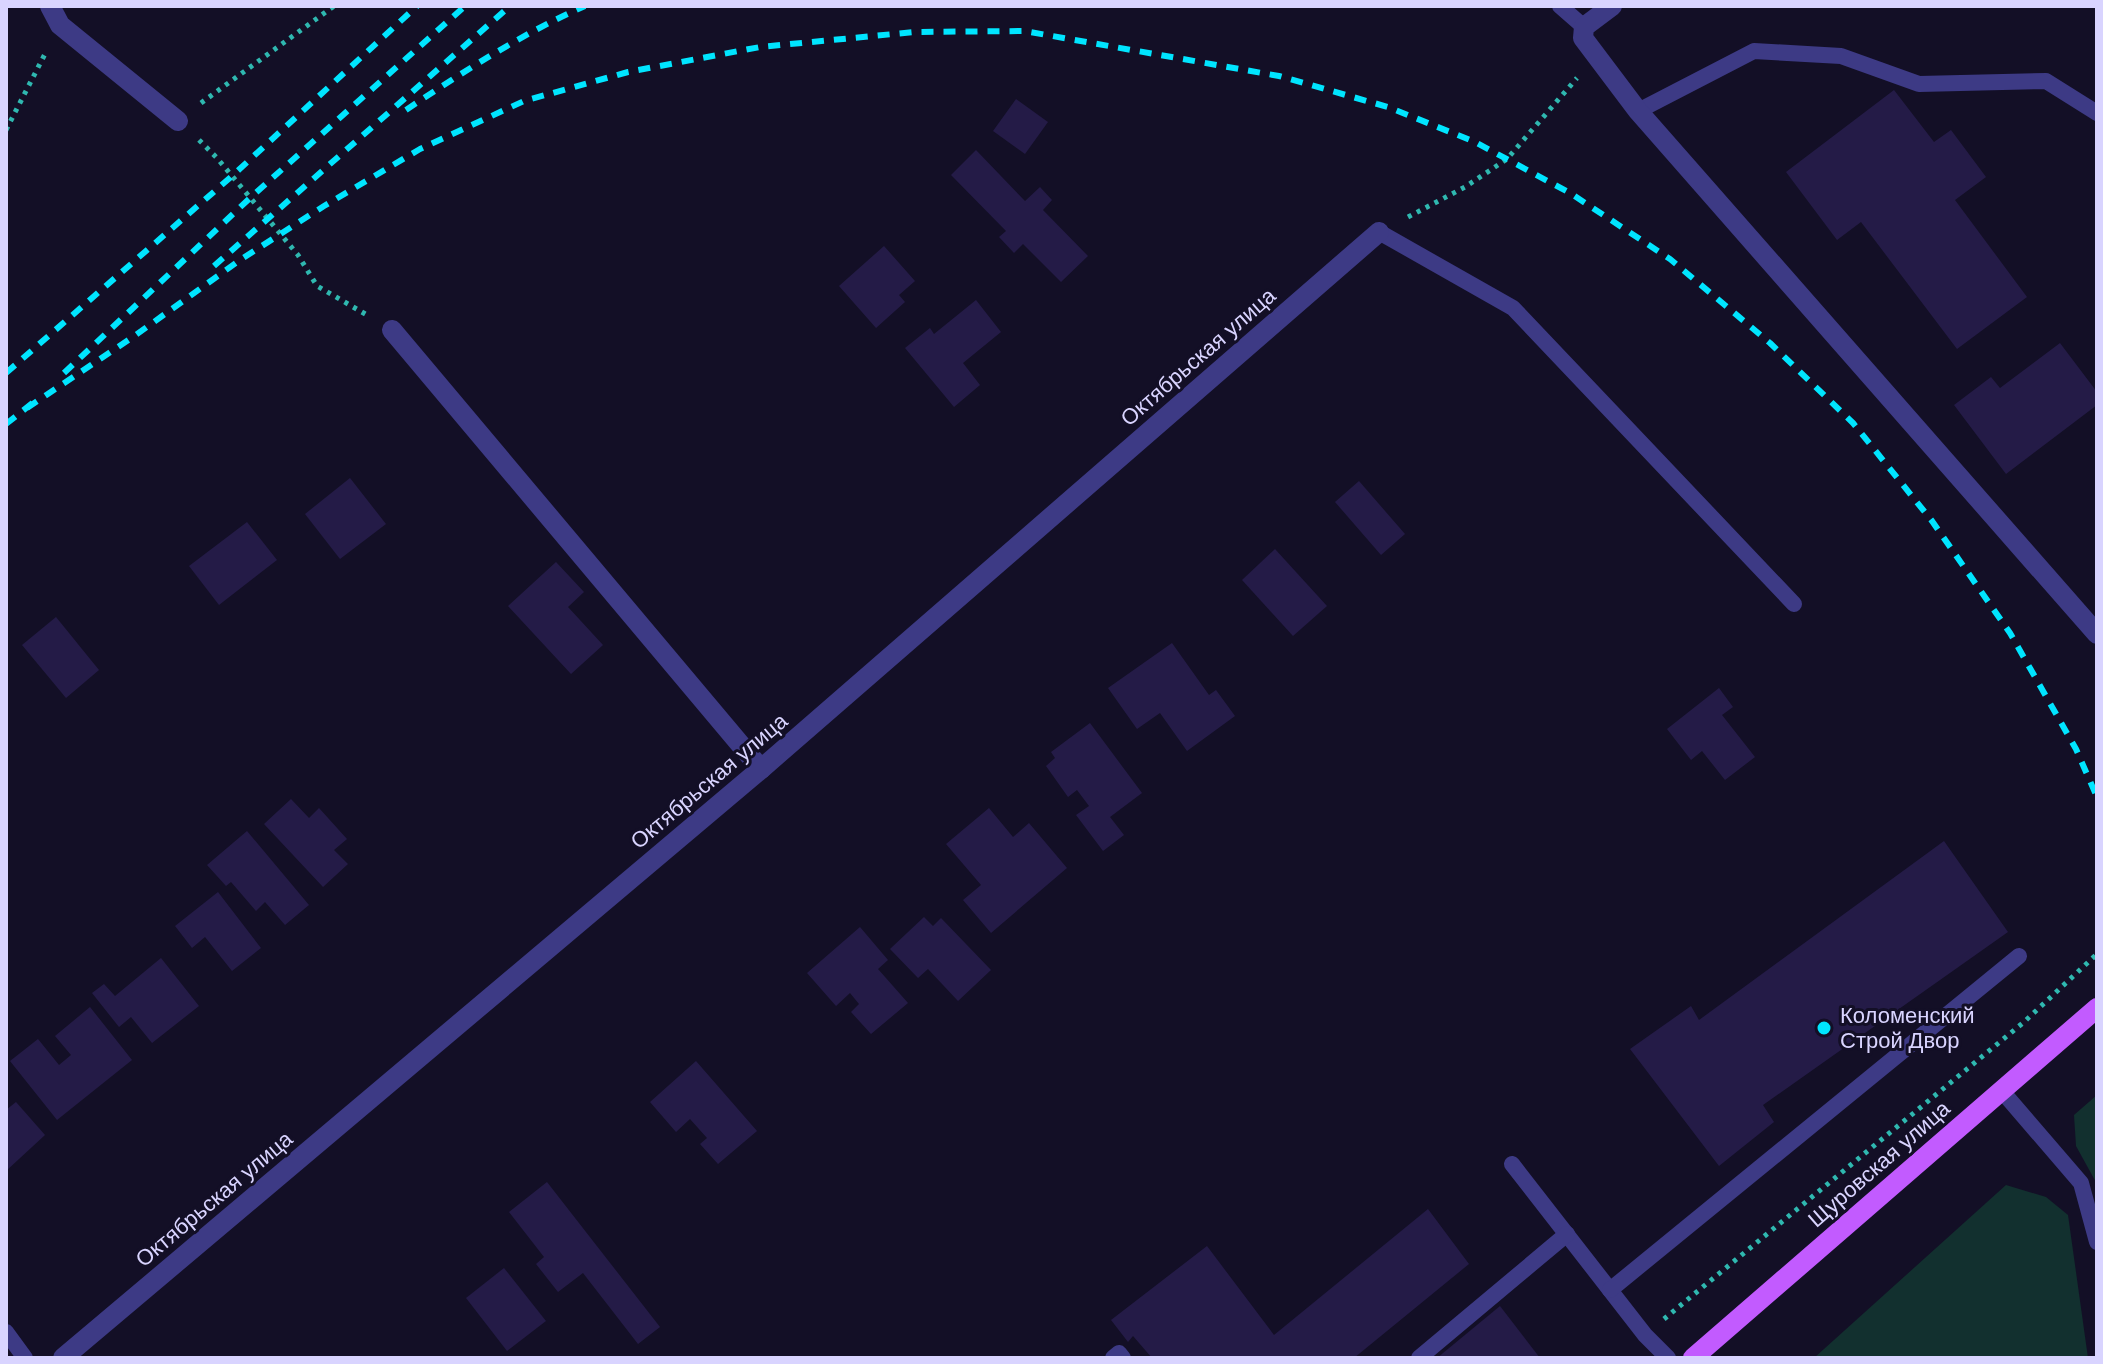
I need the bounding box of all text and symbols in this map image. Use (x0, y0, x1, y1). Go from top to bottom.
street label: Октябрьская улица (1114, 281, 1282, 433)
street label: Октябрьская улица (624, 706, 794, 855)
place label: Коломенский Строй Двор (1840, 1001, 1975, 1055)
marker: Коломенский Строй Двор (1815, 1019, 1833, 1037)
street label: Щуровская улица (1802, 1094, 1957, 1234)
street label: Октябрьская улица (129, 1124, 299, 1273)

